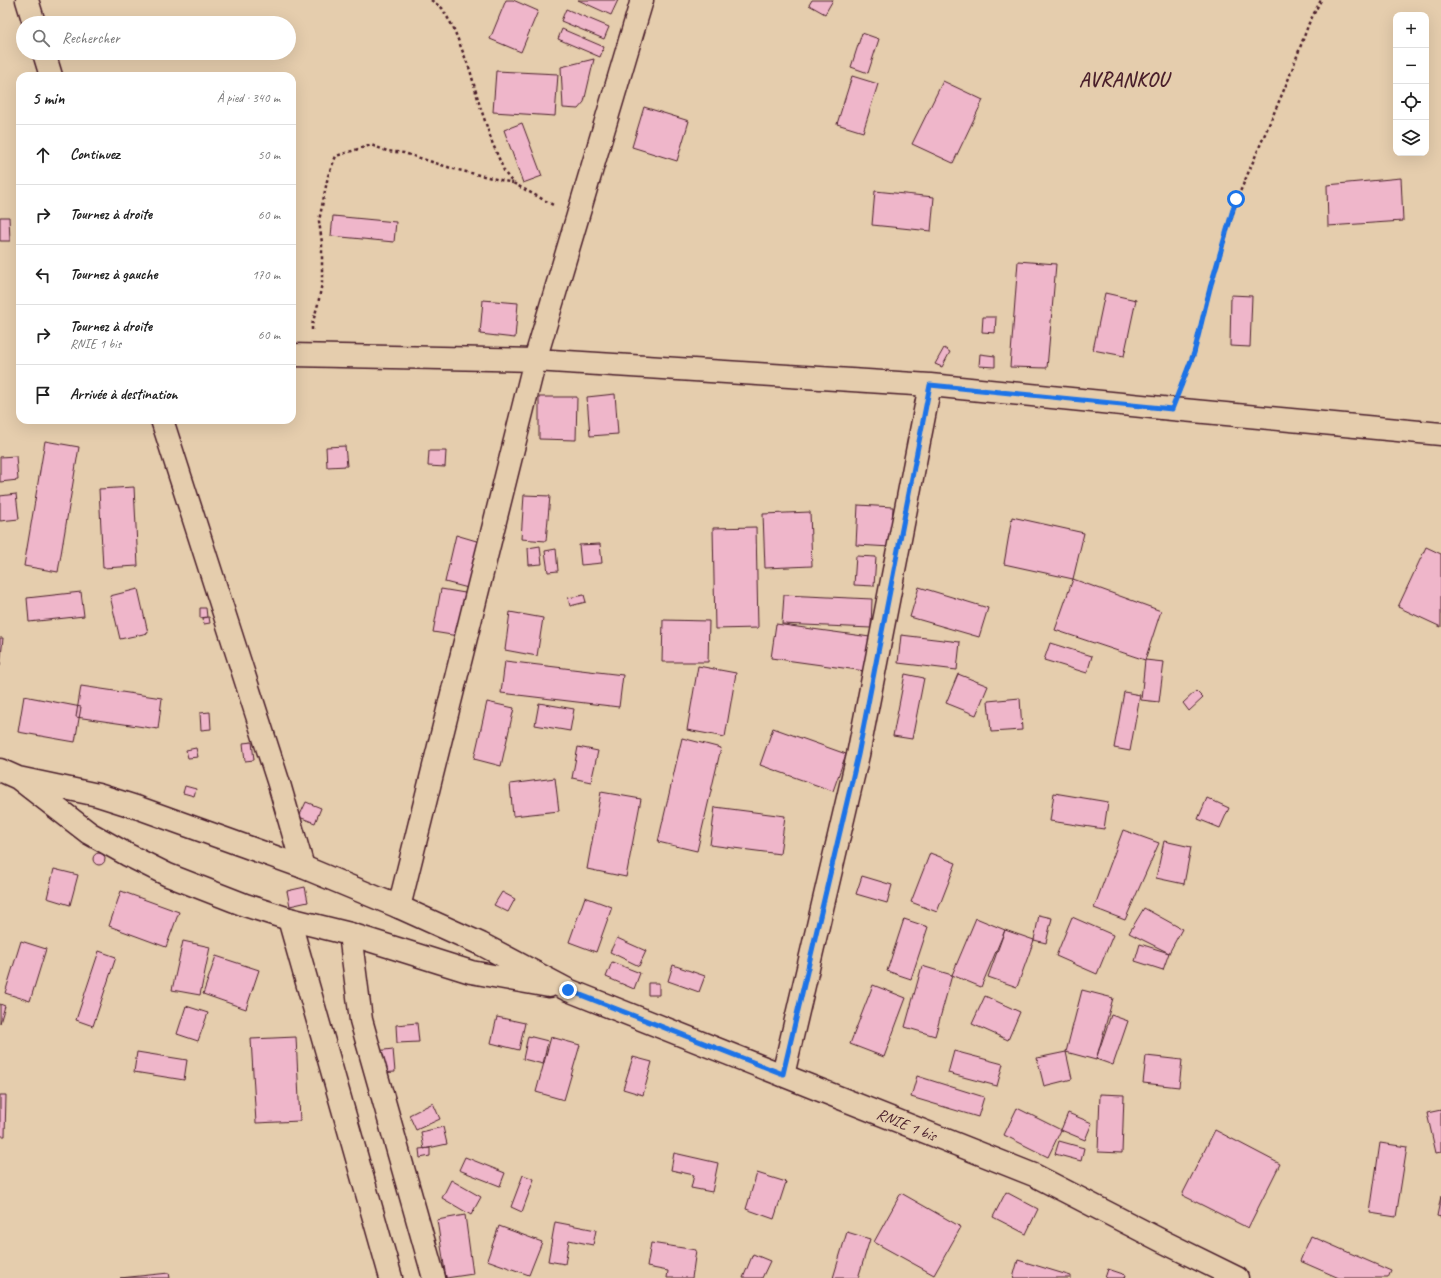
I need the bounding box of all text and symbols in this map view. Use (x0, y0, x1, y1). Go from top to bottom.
map controls (1393, 12, 1429, 156)
button: + (1393, 12, 1429, 48)
search box (16, 16, 296, 60)
icon: search (30, 27, 52, 49)
text: Rechercher (62, 29, 120, 48)
button: − (1393, 48, 1429, 84)
district label: AVRANKOU (1079, 67, 1172, 92)
button: locate (1393, 84, 1429, 120)
text: 5 min (32, 88, 64, 109)
text: À pied · 340 m (217, 90, 280, 106)
button: layers (1393, 120, 1429, 156)
icon: ahead (32, 144, 54, 166)
text: Continuez (70, 145, 120, 164)
text: 50 m (258, 147, 280, 163)
route start (1227, 190, 1245, 208)
icon: right (32, 204, 54, 226)
text: Tournez à droite (70, 205, 152, 224)
text: 60 m (258, 207, 280, 223)
icon: left (32, 264, 54, 286)
text: Tournez à gauche (70, 265, 157, 284)
text: 170 m (252, 267, 280, 283)
text: Tournez à droite (70, 317, 152, 336)
icon: right (32, 324, 54, 346)
text: 60 m (258, 327, 280, 343)
text: RNIE 1 bis (70, 336, 121, 352)
icon: arrive (32, 384, 54, 406)
text: Arrivée à destination (70, 385, 178, 404)
route end (559, 981, 577, 999)
street label: RNIE 1 bis (874, 1104, 941, 1147)

